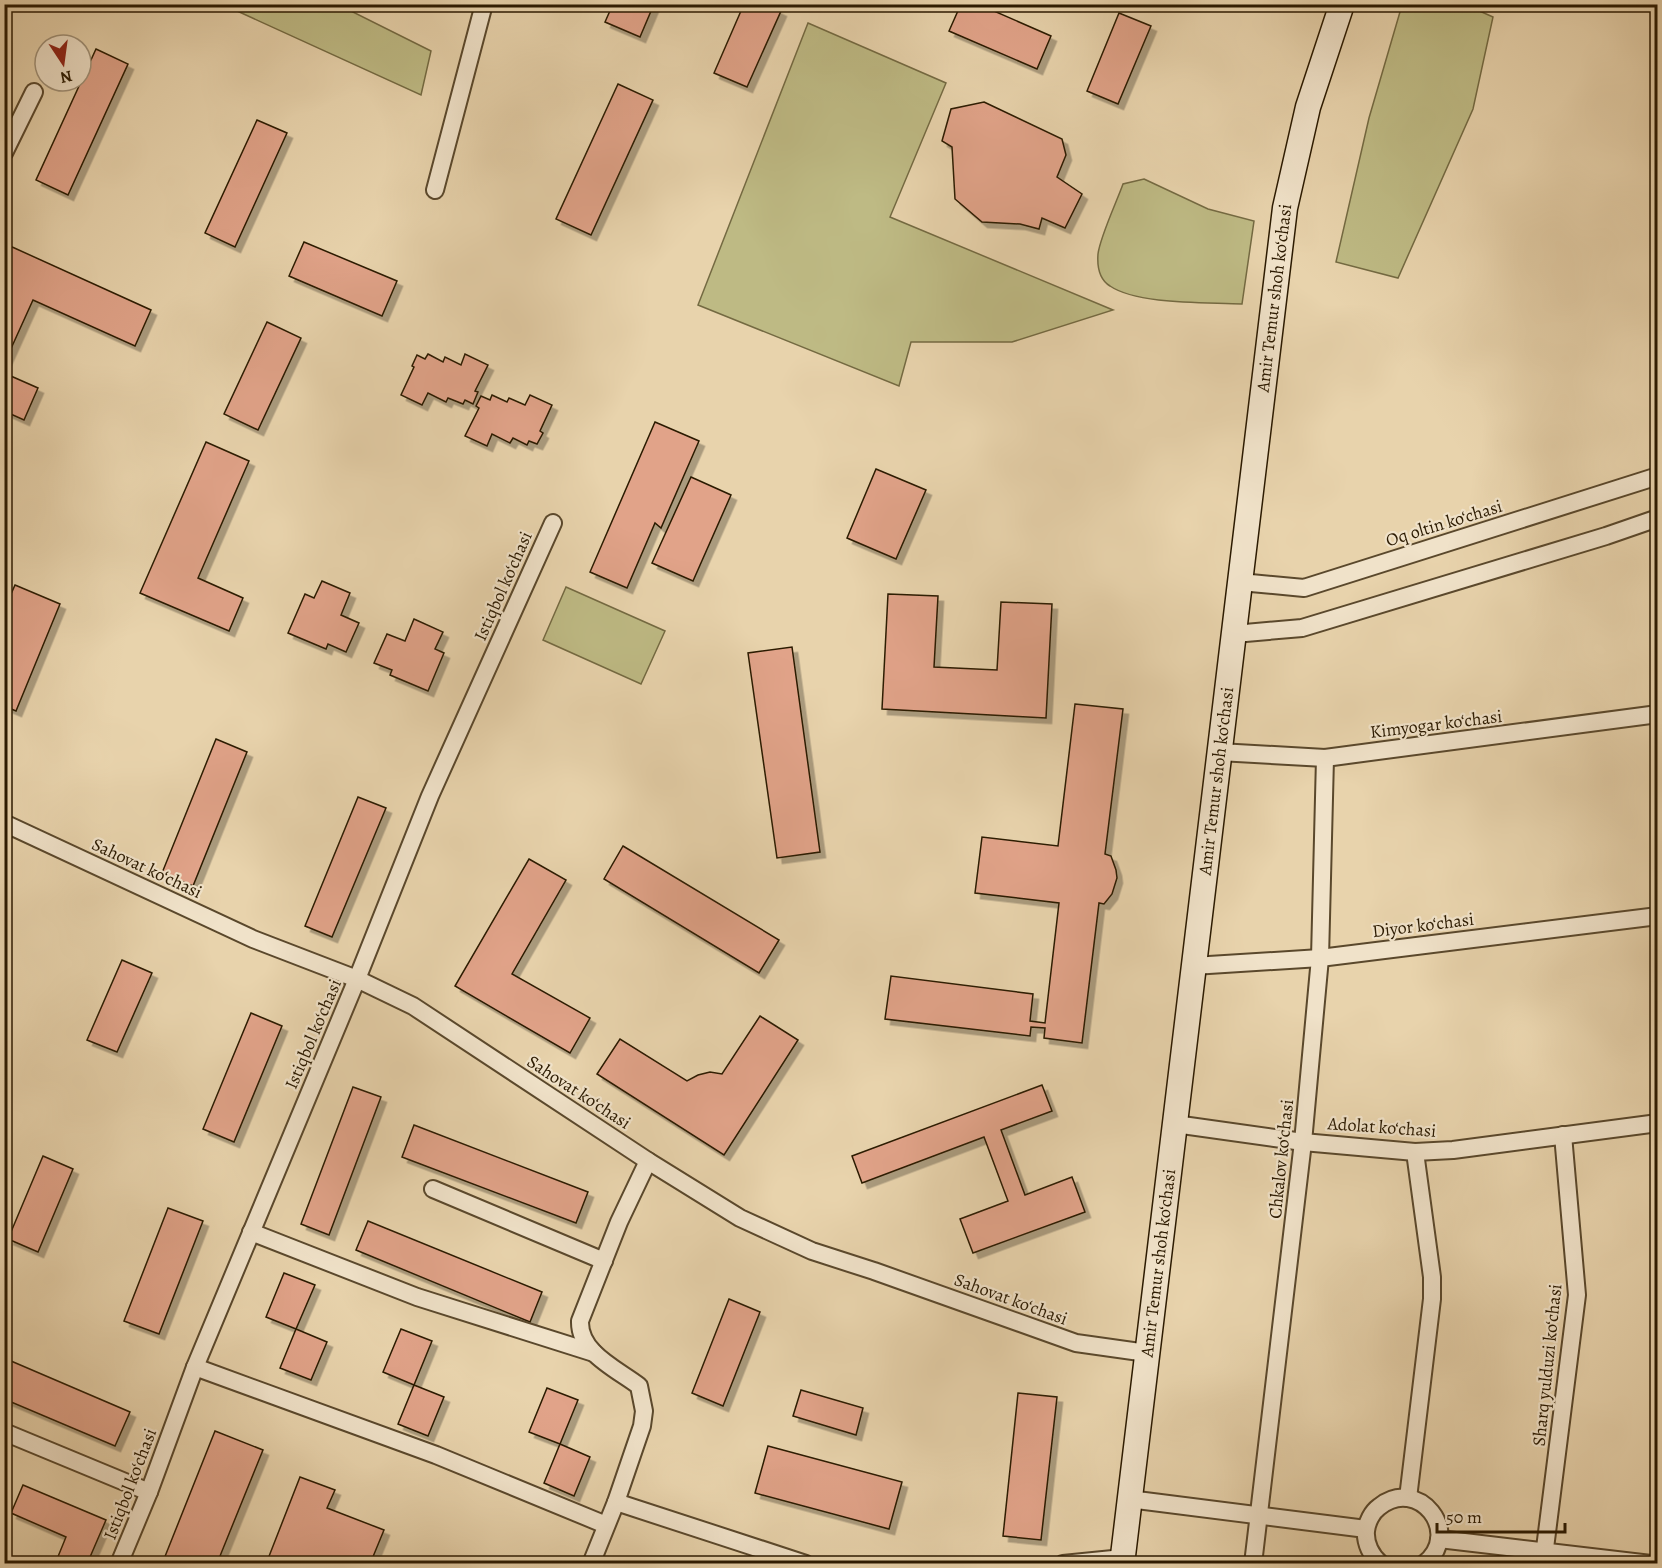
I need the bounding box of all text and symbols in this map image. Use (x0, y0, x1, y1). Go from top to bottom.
north arrow (33, 33, 93, 93)
text: N (58, 65, 74, 89)
street label: Amir Temur shoh ko‘chasi (1250, 203, 1297, 394)
street label: Oq oltin ko‘chasi (1383, 494, 1505, 552)
street label: Istiqbol ko‘chasi (468, 528, 538, 644)
street label: Amir Temur shoh ko‘chasi (1192, 686, 1239, 877)
street label: Kimyogar ko‘chasi (1369, 704, 1503, 744)
street label: Sahovat ko‘chasi (88, 832, 206, 904)
street label: Diyor ko‘chasi (1371, 907, 1475, 943)
street label: Istiqbol ko‘chasi (279, 975, 347, 1093)
street label: Sahovat ko‘chasi (523, 1050, 635, 1134)
street label: Chkalov ko‘chasi (1263, 1098, 1299, 1220)
street label: Adolat ko‘chasi (1326, 1111, 1437, 1143)
street label: Amir Temur shoh ko‘chasi (1134, 1168, 1181, 1359)
street label: Sahovat ko‘chasi (951, 1267, 1071, 1331)
street label: Sharq yulduzi ko‘chasi (1527, 1283, 1567, 1447)
street label: Istiqbol ko‘chasi (98, 1425, 162, 1543)
scale bar (1437, 1496, 1564, 1534)
text: 50 m (1446, 1505, 1482, 1529)

